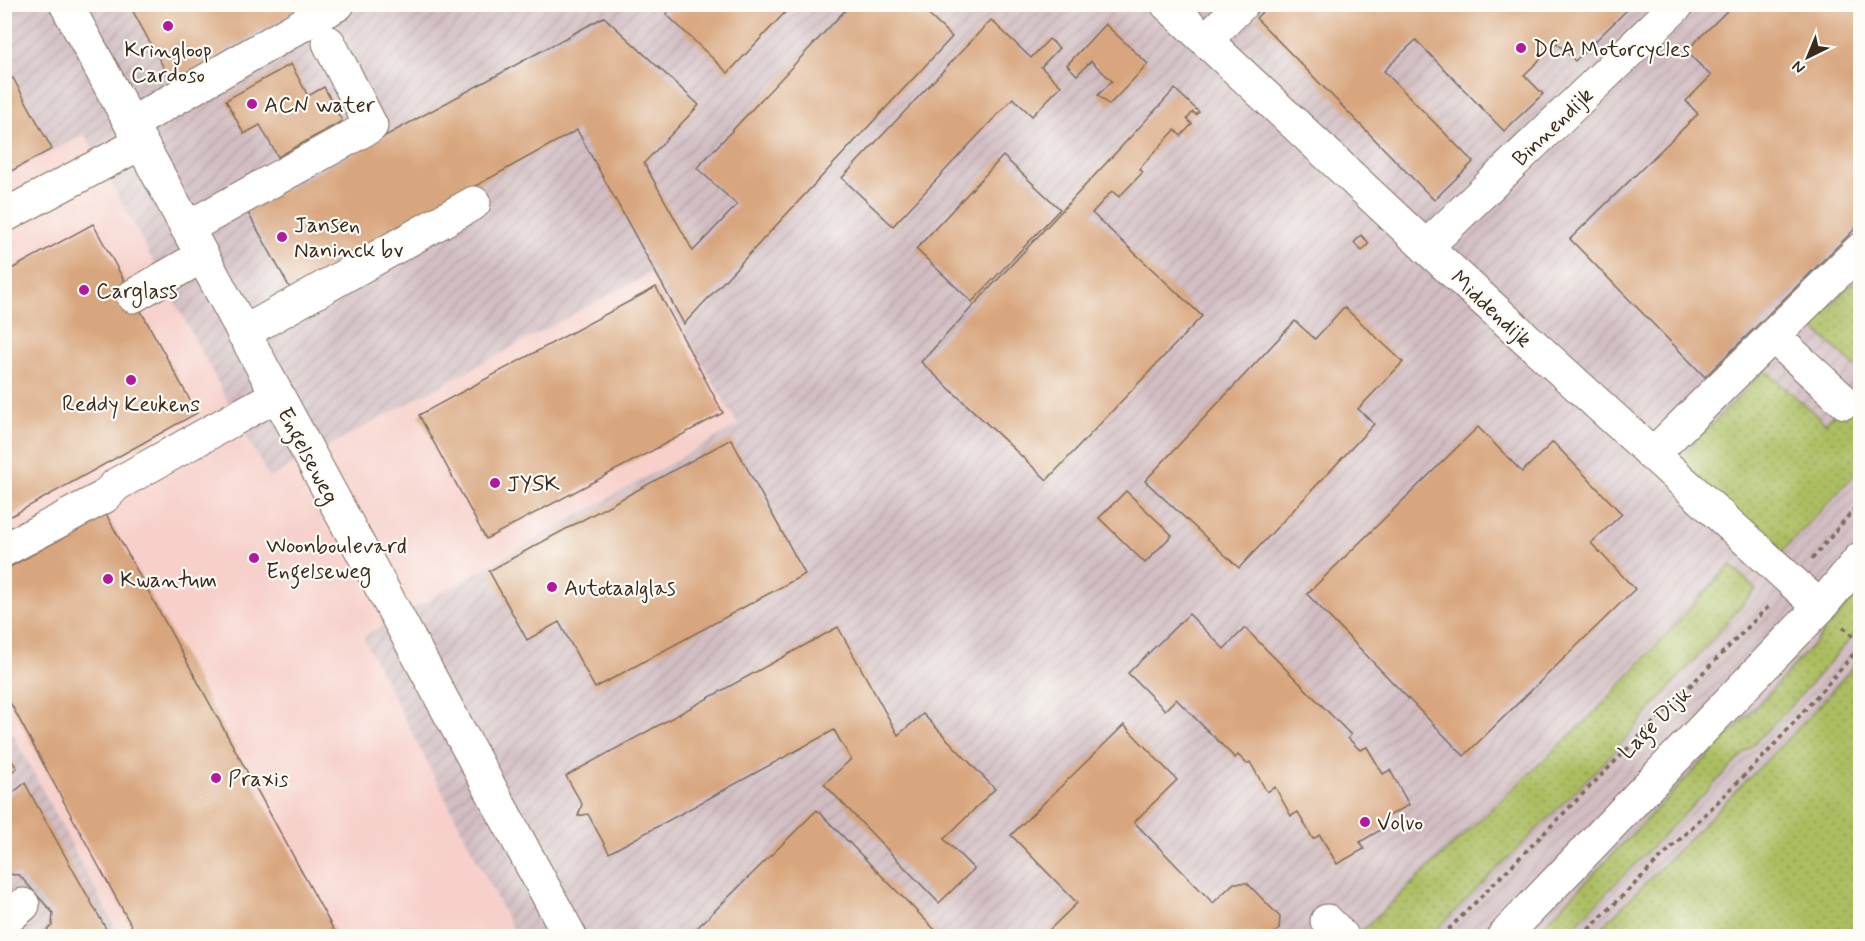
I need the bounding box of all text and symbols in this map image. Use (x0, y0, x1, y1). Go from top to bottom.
marker: Kringloop Cardoso (161, 19, 175, 33)
north arrow (1778, 27, 1838, 87)
place label: DCA Motorcycles (1533, 36, 1691, 64)
place label: Kringloop Cardoso (124, 37, 212, 90)
marker: DCA Motorcycles (1514, 41, 1528, 55)
text: N (1788, 56, 1810, 78)
street label: Binnendijk (1507, 82, 1600, 173)
place label: ACN water (264, 92, 376, 120)
marker: ACN water (245, 97, 259, 111)
place label: Jansen Naninck bv (294, 212, 403, 265)
marker: Jansen Naninck bv (275, 230, 289, 244)
street label: Middendijk (1444, 265, 1537, 354)
place label: Carglass (96, 278, 178, 309)
marker: Carglass (77, 283, 91, 297)
marker: Reddy Keukens (124, 373, 138, 387)
place label: Reddy Keukens (62, 391, 200, 419)
street label: Engelseweg (268, 403, 344, 510)
place label: JYSK (507, 471, 560, 499)
marker: JYSK (488, 476, 502, 490)
place label: Woonboulevard Engelseweg (266, 533, 407, 589)
marker: Woonboulevard Engelseweg (247, 551, 261, 565)
place label: Kwantum (120, 567, 217, 595)
marker: Kwantum (101, 572, 115, 586)
place label: Autotaalglas (564, 575, 676, 604)
marker: Autotaalglas (545, 580, 559, 594)
street label: Lage Dijk (1613, 681, 1700, 768)
place label: Praxis (228, 766, 289, 794)
marker: Praxis (209, 771, 223, 785)
place label: Volvo (1377, 810, 1423, 838)
marker: Volvo (1358, 815, 1372, 829)

